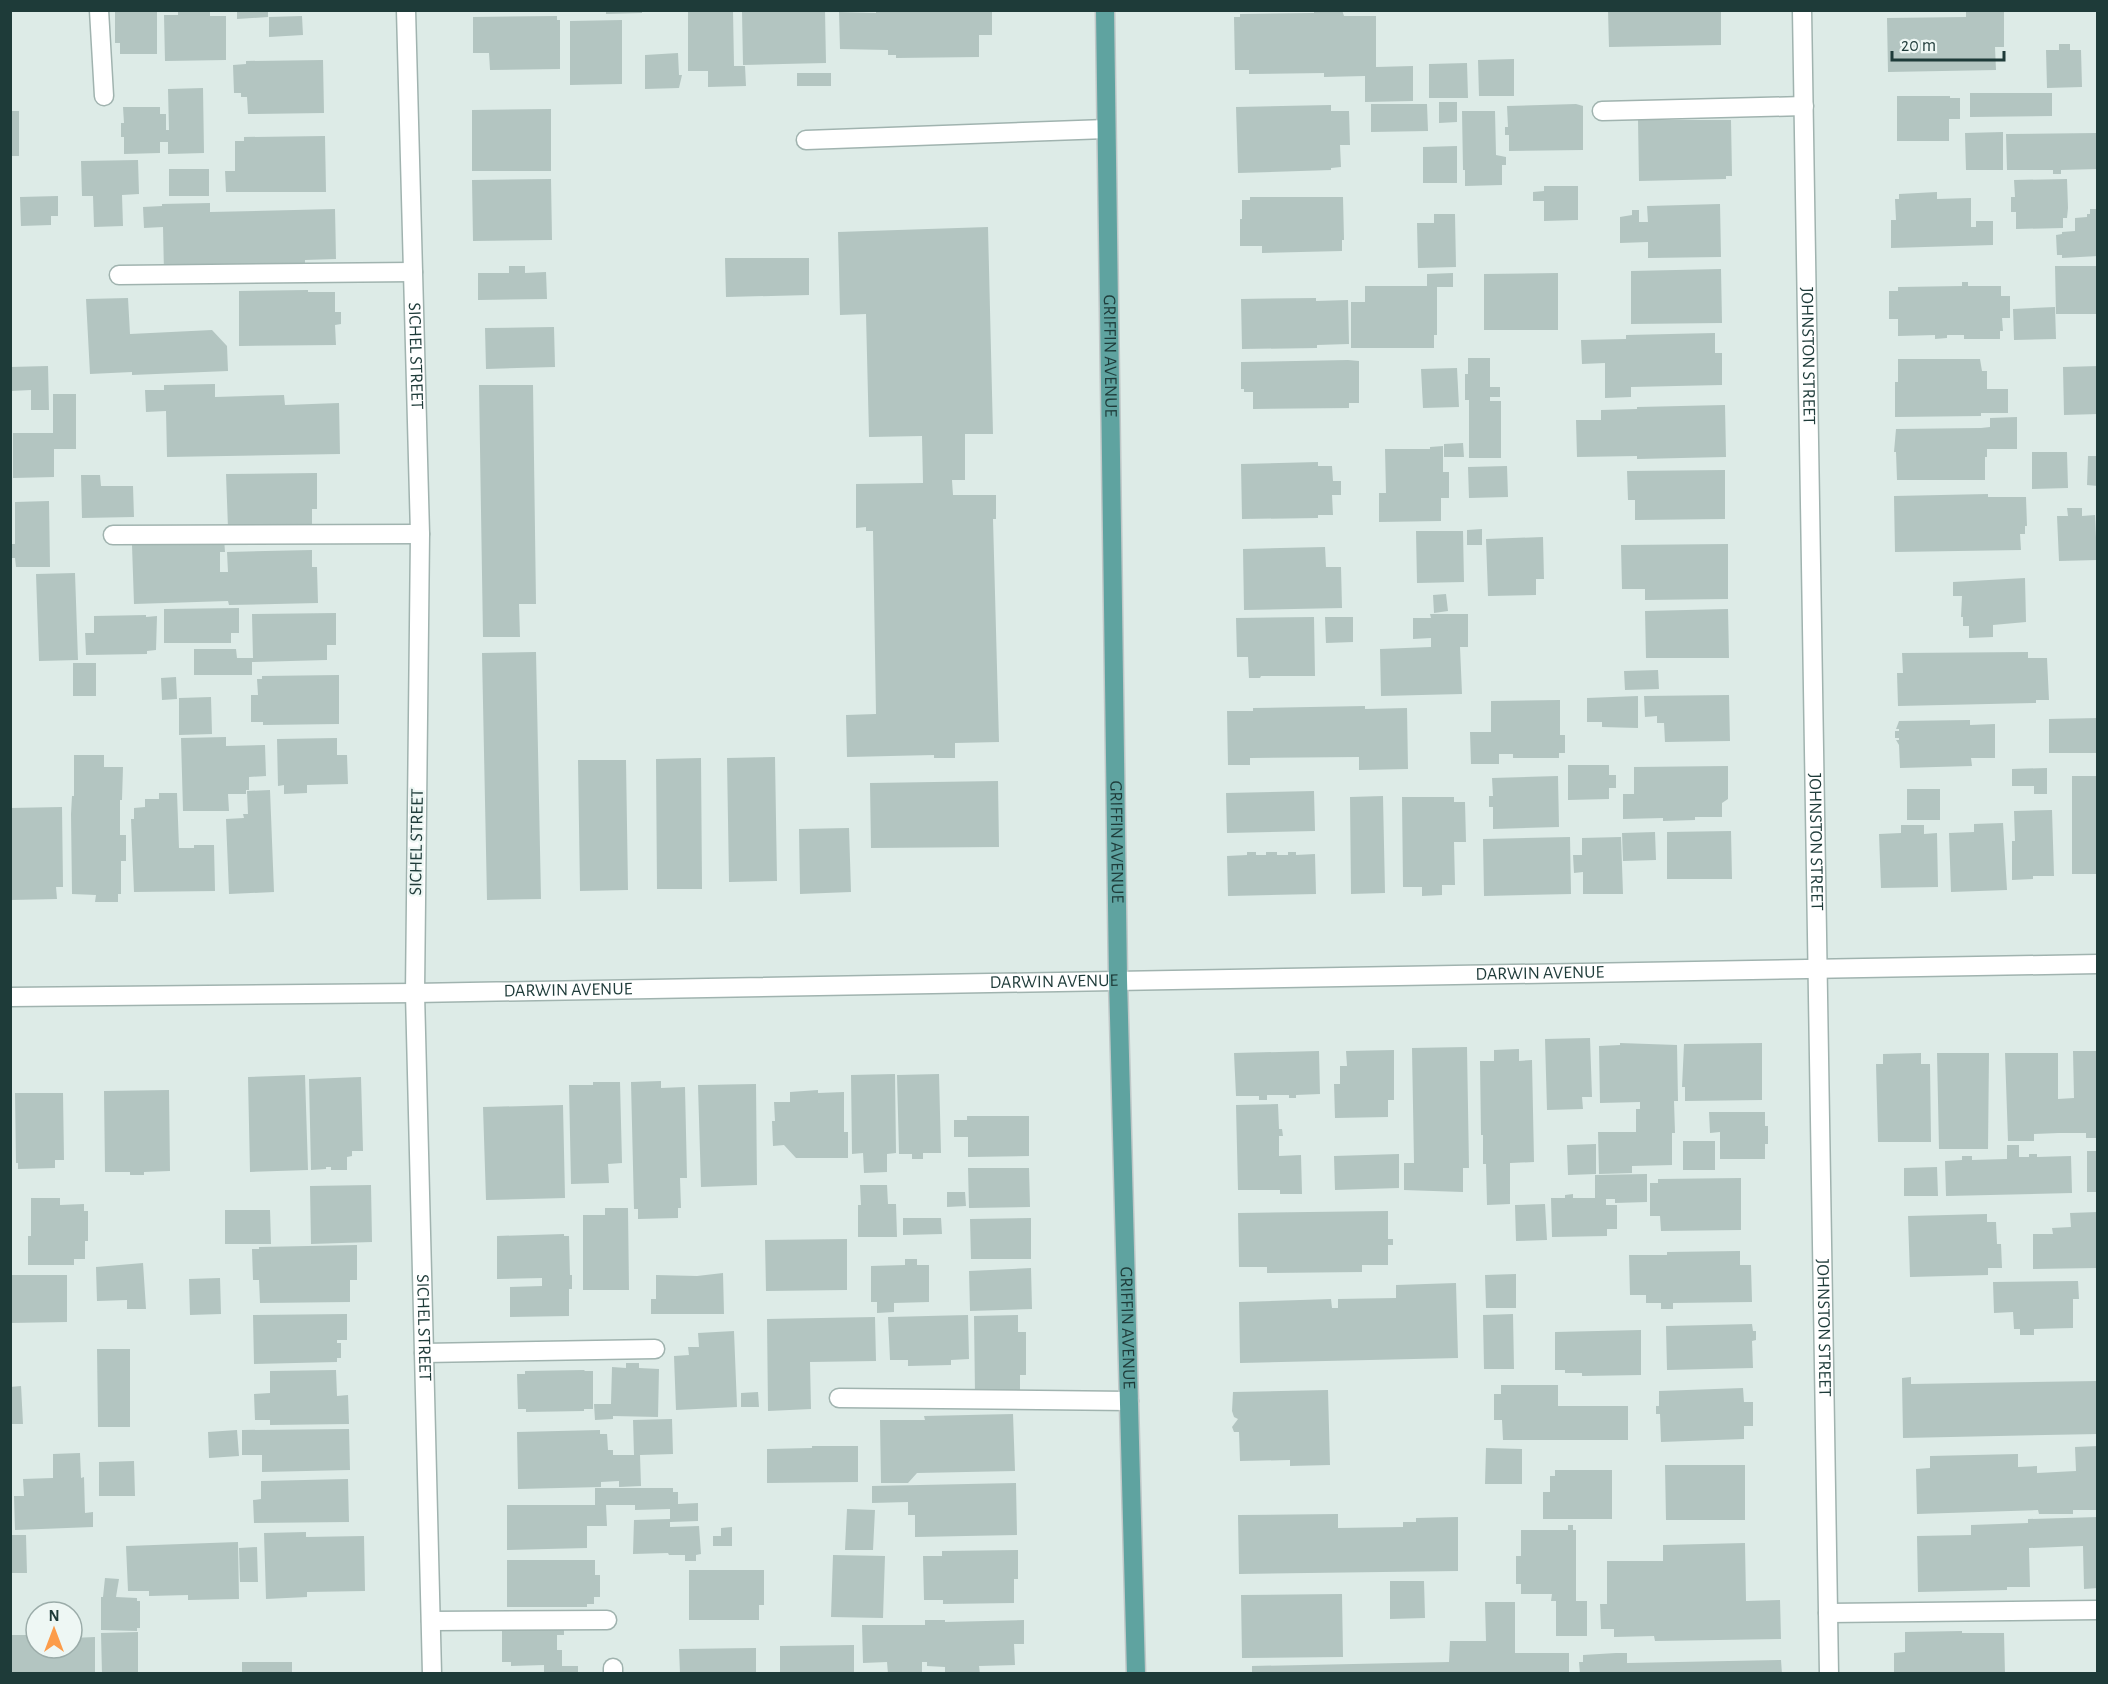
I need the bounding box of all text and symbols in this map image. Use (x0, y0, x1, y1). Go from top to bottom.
scale bar (1892, 24, 2004, 62)
text: 20 m (1901, 37, 1936, 55)
street label: JOHNSTON STREET (1797, 287, 1818, 425)
street label: GRIFFIN AVENUE (1100, 295, 1119, 418)
street label: SICHEL STREET (405, 302, 426, 410)
street label: JOHNSTON STREET (1805, 773, 1826, 911)
street label: GRIFFIN AVENUE (1106, 781, 1126, 904)
street label: SICHEL STREET (407, 788, 427, 896)
street label: DARWIN AVENUE (1475, 964, 1605, 984)
street label: DARWIN AVENUE (989, 972, 1119, 992)
street label: DARWIN AVENUE (503, 980, 633, 1000)
street label: JOHNSTON STREET (1813, 1259, 1834, 1397)
street label: GRIFFIN AVENUE (1116, 1266, 1138, 1390)
street label: SICHEL STREET (413, 1274, 434, 1382)
north arrow (24, 1600, 84, 1660)
text: N (48, 1608, 60, 1624)

